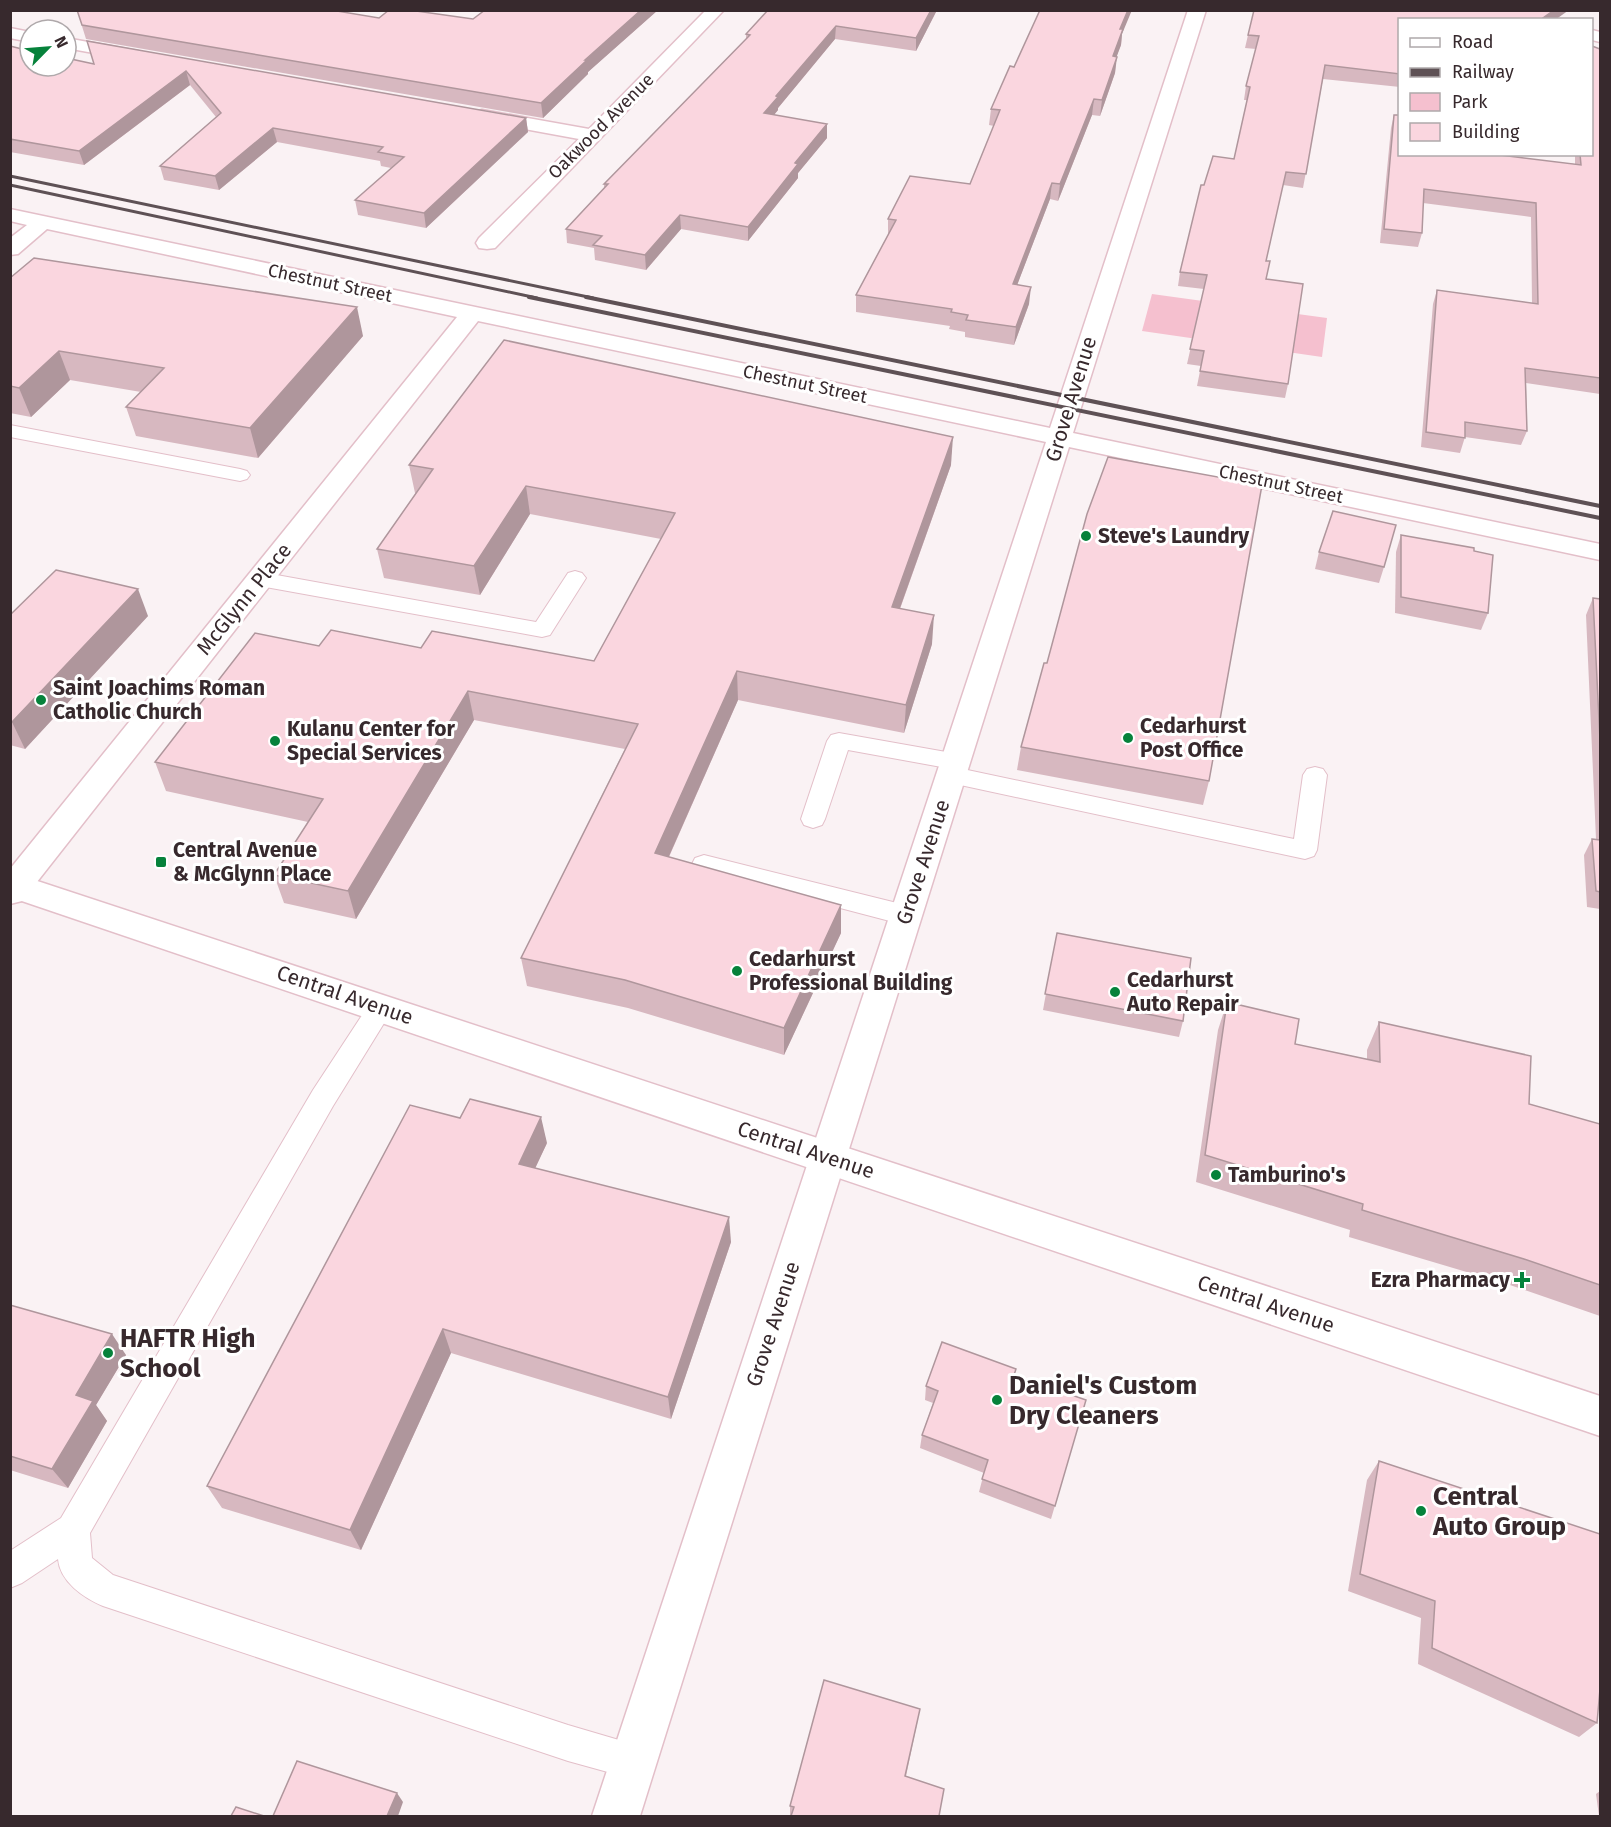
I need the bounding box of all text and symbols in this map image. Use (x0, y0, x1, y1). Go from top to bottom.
north arrow (18, 18, 78, 78)
legend (1398, 18, 1593, 156)
text: Road (1452, 31, 1494, 53)
text: N (50, 33, 72, 51)
text: Railway (1452, 61, 1514, 83)
street label: Oakwood Avenue (544, 69, 658, 183)
text: Park (1452, 91, 1488, 113)
text: Building (1452, 121, 1520, 143)
street label: Chestnut Street (266, 259, 395, 307)
street label: Grove Avenue (1040, 333, 1102, 465)
street label: Chestnut Street (741, 360, 870, 408)
street label: Chestnut Street (1217, 460, 1346, 508)
place label: Steve's Laundry (1098, 523, 1249, 549)
marker: Steve's Laundry (1079, 529, 1093, 543)
street label: McGlynn Place (191, 538, 297, 660)
place label: Saint Joachims Roman Catholic Church (53, 675, 265, 725)
marker: Saint Joachims Roman Catholic Church (34, 693, 48, 707)
place label: Cedarhurst Post Office (1140, 713, 1247, 763)
place label: Kulanu Center for Special Services (287, 716, 455, 766)
marker: Cedarhurst Post Office (1121, 731, 1135, 745)
marker: Kulanu Center for Special Services (268, 734, 282, 748)
street label: Grove Avenue (891, 796, 955, 928)
place label: Central Avenue & McGlynn Place (173, 837, 332, 887)
marker: Central Avenue & McGlynn Place (154, 855, 168, 869)
place label: Cedarhurst Professional Building (749, 946, 953, 996)
street label: Central Avenue (273, 959, 417, 1031)
marker: Cedarhurst Professional Building (730, 964, 744, 978)
place label: Cedarhurst Auto Repair (1126, 967, 1239, 1017)
marker: Cedarhurst Auto Repair (1108, 985, 1122, 999)
street label: Central Avenue (734, 1116, 878, 1184)
place label: Tamburino's (1228, 1162, 1346, 1188)
marker: Tamburino's (1209, 1168, 1223, 1182)
street label: Grove Avenue (741, 1258, 805, 1390)
place label: Ezra Pharmacy (1371, 1267, 1510, 1293)
street label: Central Avenue (1194, 1270, 1338, 1338)
marker: Ezra Pharmacy (1515, 1273, 1529, 1287)
place label: HAFTR High School (120, 1323, 256, 1384)
marker: HAFTR High School (101, 1346, 115, 1360)
place label: Daniel's Custom Dry Cleaners (1009, 1370, 1197, 1431)
marker: Daniel's Custom Dry Cleaners (990, 1393, 1004, 1407)
place label: Central Auto Group (1432, 1481, 1566, 1542)
marker: Central Auto Group (1414, 1504, 1428, 1518)

